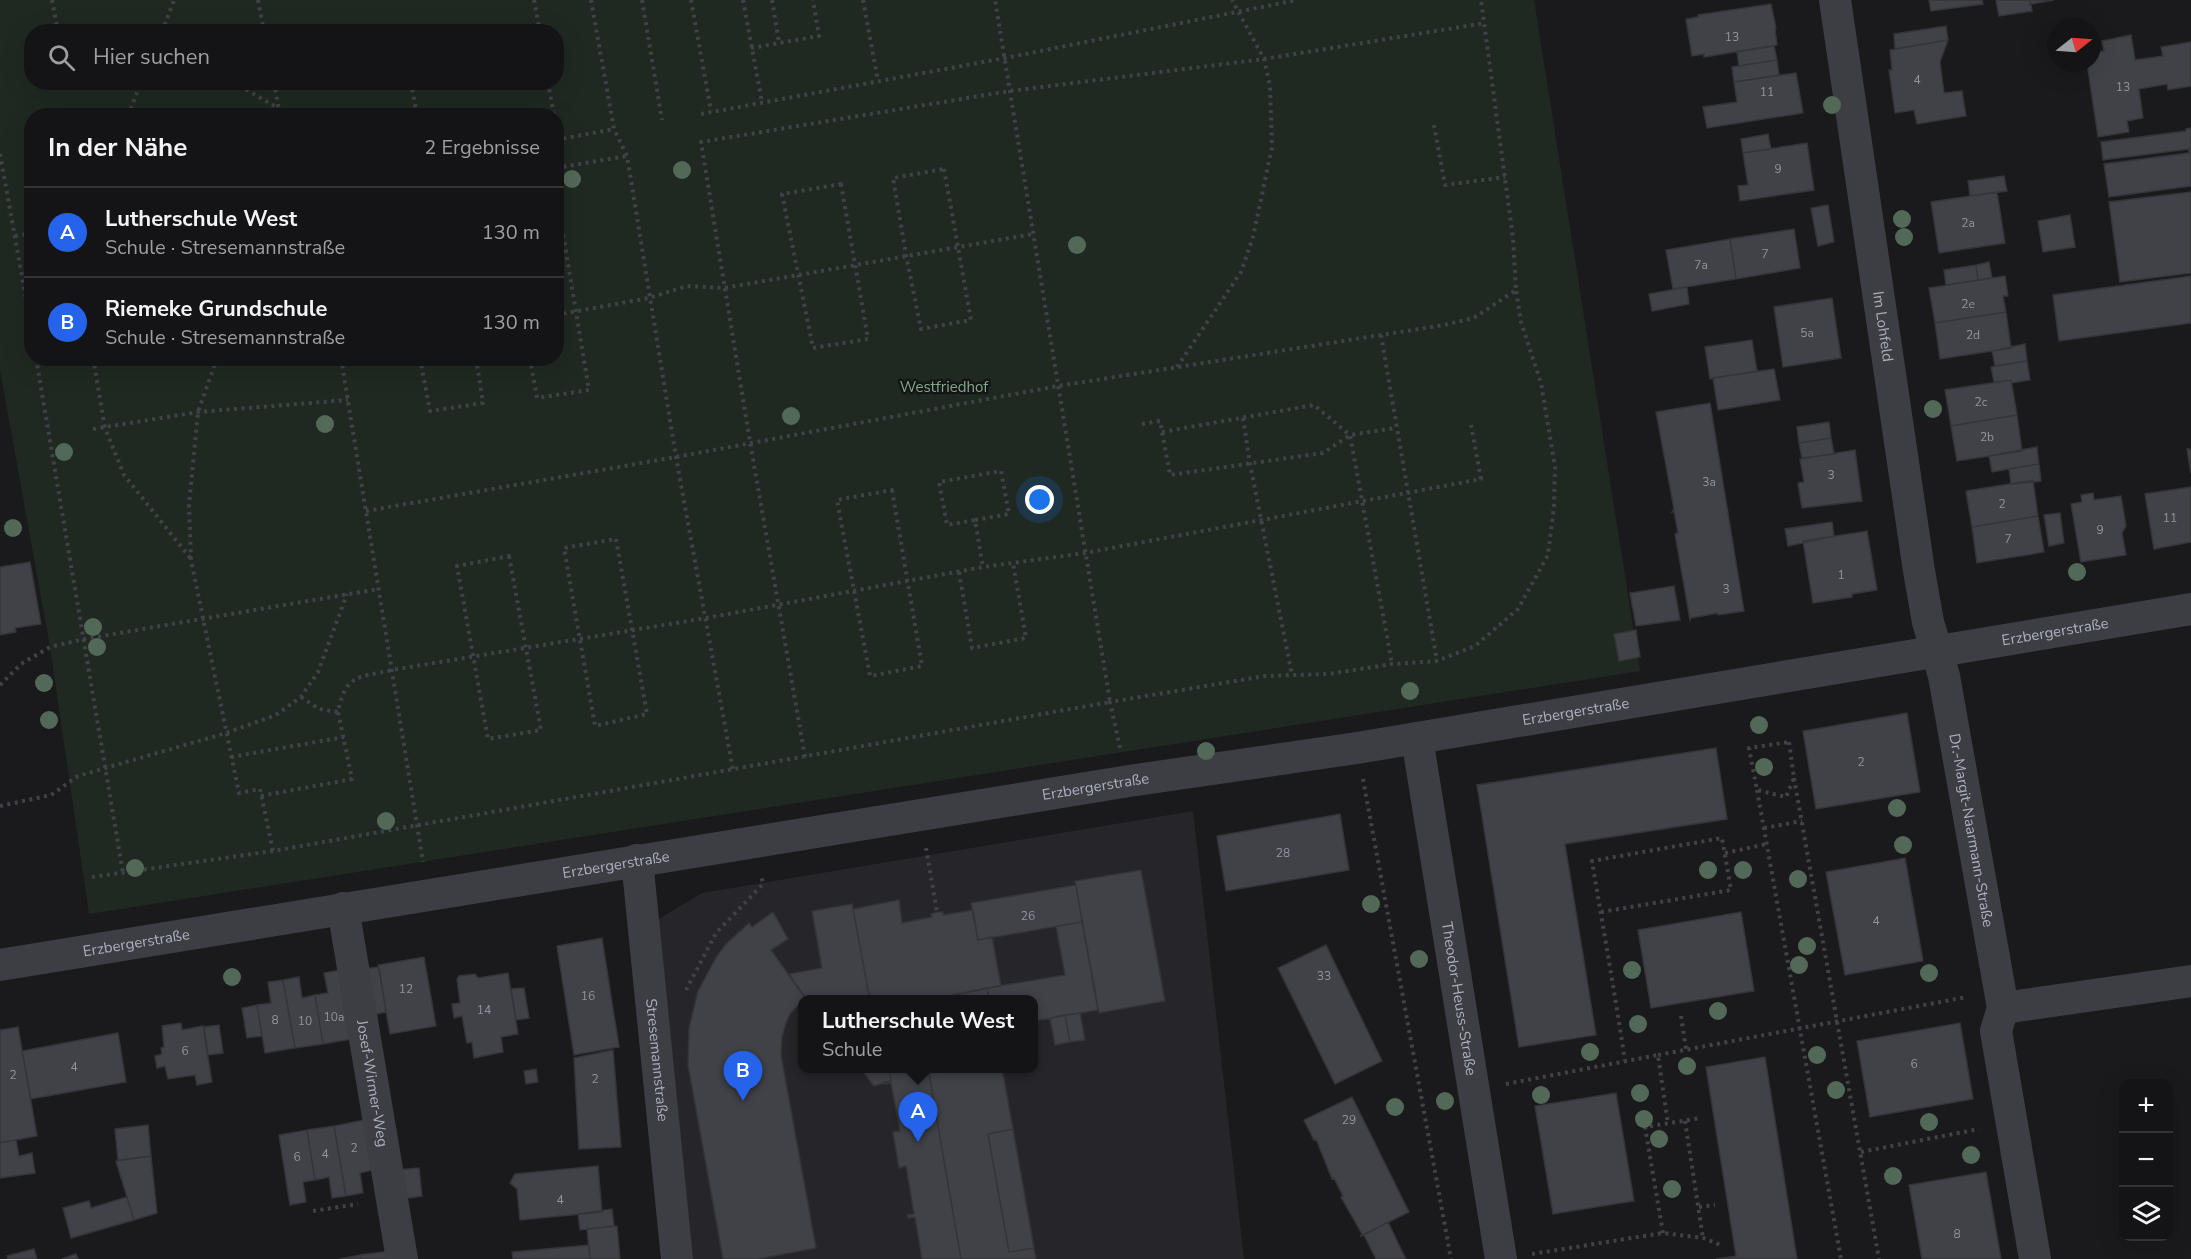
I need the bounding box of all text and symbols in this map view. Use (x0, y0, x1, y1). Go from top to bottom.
north arrow (2047, 18, 2101, 72)
search box (24, 24, 564, 90)
house number: 13 (1725, 29, 1739, 45)
icon: search (45, 41, 78, 74)
text: Hier suchen (93, 42, 210, 72)
house number: 4 (1913, 72, 1921, 88)
house number: 13 (2116, 79, 2130, 95)
house number: 11 (1760, 84, 1774, 100)
text: In der Nähe (48, 130, 187, 165)
text: 2 Ergebnisse (424, 134, 540, 161)
house number: 9 (1774, 161, 1782, 177)
text: Lutherschule West (105, 204, 297, 234)
house number: 2a (1961, 215, 1975, 231)
text: A (60, 219, 75, 246)
text: 130 m (482, 219, 540, 246)
text: Schule · Stresemannstraße (105, 234, 345, 261)
house number: 7 (1761, 246, 1769, 262)
house number: 7a (1694, 257, 1708, 273)
street label: Im Lohfeld (1868, 290, 1898, 363)
text: Riemeke Grundschule (105, 294, 327, 324)
house number: 2e (1961, 296, 1975, 312)
text: B (61, 309, 74, 336)
text: 130 m (482, 309, 540, 336)
text: Schule · Stresemannstraße (105, 324, 345, 351)
house number: 5a (1800, 325, 1814, 341)
house number: 2d (1966, 327, 1980, 343)
park label: Westfriedhof (900, 377, 989, 397)
house number: 2c (1975, 394, 1988, 410)
house number: 2b (1980, 429, 1994, 445)
house number: 3 (1827, 467, 1835, 483)
house number: 3a (1702, 474, 1716, 490)
your location (1025, 485, 1054, 514)
house number: 2 (1998, 496, 2006, 512)
house number: 11 (2163, 510, 2177, 526)
house number: 9 (2096, 522, 2104, 538)
house number: 7 (2004, 531, 2012, 547)
house number: 1 (1837, 567, 1845, 583)
house number: 3 (1722, 581, 1730, 597)
street label: Erzbergerstraße (2000, 613, 2110, 650)
street label: Erzbergerstraße (1521, 693, 1631, 730)
street label: Dr.-Margit-Naarmann-Straße (1944, 732, 1998, 929)
house number: 2 (1857, 754, 1865, 770)
street label: Erzbergerstraße (1041, 768, 1150, 805)
house number: 28 (1276, 845, 1290, 861)
street label: Erzbergerstraße (561, 846, 671, 883)
house number: 26 (1021, 908, 1035, 924)
house number: 4 (1872, 913, 1880, 929)
street label: Theodor-Heuss-Straße (1437, 920, 1481, 1077)
street label: Erzbergerstraße (81, 924, 191, 961)
house number: 33 (1317, 968, 1331, 984)
house number: 12 (399, 981, 413, 997)
house number: 16 (581, 988, 595, 1004)
popup (798, 995, 1038, 1073)
street label: Stresemannstraße (641, 997, 673, 1123)
house number: 14 (477, 1002, 491, 1018)
text: Lutherschule West (822, 1006, 1014, 1036)
house number: 10a (324, 1009, 344, 1025)
house number: 8 (271, 1012, 279, 1028)
house number: 10 (298, 1013, 312, 1029)
street label: Josef-Wirmer-Weg (352, 1018, 393, 1148)
text: Schule (822, 1036, 882, 1063)
house number: 6 (181, 1043, 189, 1059)
pin: B (724, 1052, 762, 1101)
house number: 6 (1910, 1056, 1918, 1072)
house number: 4 (70, 1059, 78, 1075)
house number: 2 (9, 1067, 17, 1083)
house number: 2 (591, 1071, 599, 1087)
map controls (2119, 1079, 2173, 1241)
button: + (2119, 1079, 2173, 1133)
pin: A (898, 1092, 938, 1142)
house number: 29 (1342, 1112, 1356, 1128)
button: − (2119, 1133, 2173, 1187)
house number: 2 (350, 1140, 358, 1156)
house number: 4 (321, 1146, 329, 1162)
house number: 6 (293, 1149, 301, 1165)
button: layers (2119, 1187, 2173, 1241)
house number: 4 (556, 1192, 564, 1208)
house number: 8 (1953, 1226, 1961, 1242)

